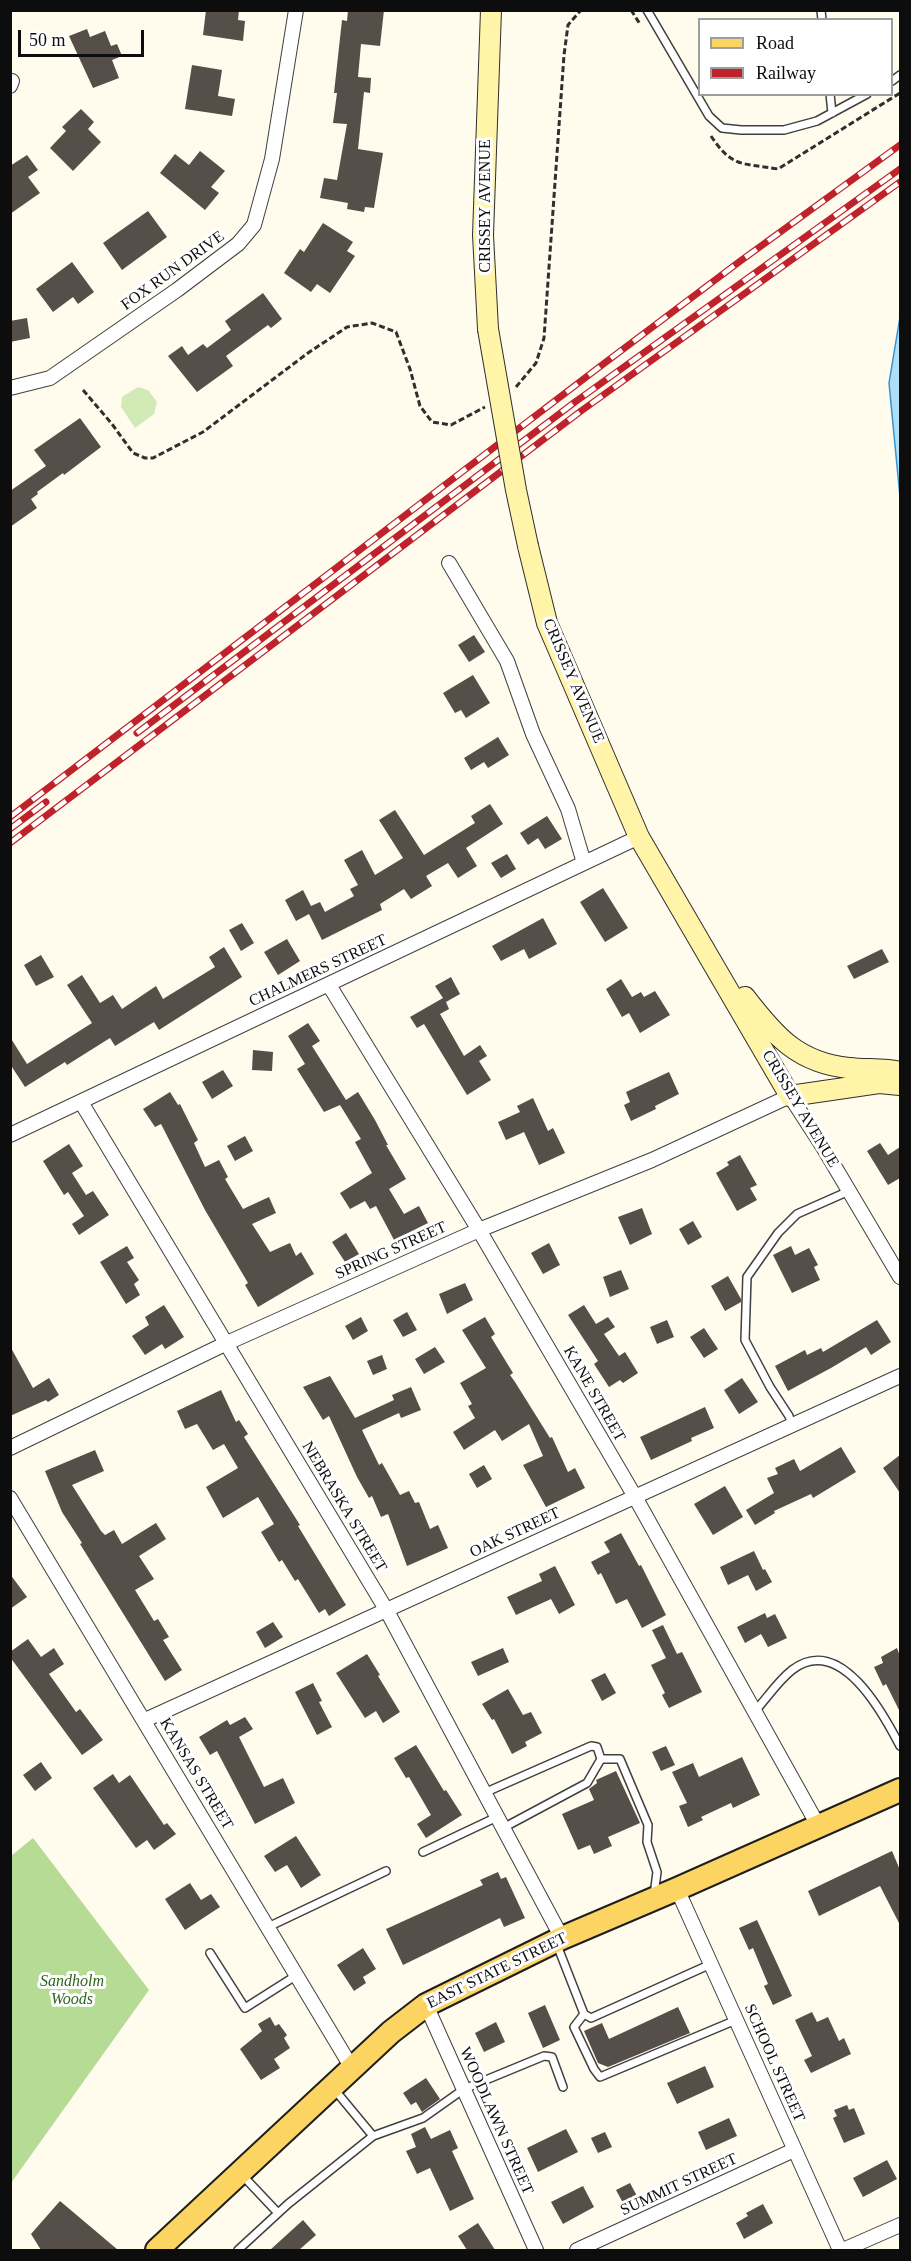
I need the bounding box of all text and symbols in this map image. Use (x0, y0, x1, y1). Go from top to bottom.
scale bar (21, 18, 147, 56)
legend (698, 18, 893, 96)
text: 50 m (29, 30, 66, 50)
text: Road (756, 33, 794, 53)
text: Railway (756, 63, 816, 83)
street label: CRISSEY AVENUE (476, 139, 496, 273)
street label: FOX RUN DRIVE (118, 227, 228, 315)
street label: CRISSEY AVENUE (538, 616, 608, 746)
street label: CHALMERS STREET (246, 931, 390, 1011)
street label: CRISSEY AVENUE (757, 1047, 843, 1171)
street label: SPRING STREET (332, 1218, 450, 1284)
street label: KANE STREET (559, 1343, 629, 1445)
street label: NEBRASKA STREET (297, 1438, 391, 1576)
street label: OAK STREET (467, 1504, 563, 1562)
street label: KANSAS STREET (155, 1715, 237, 1833)
street label: EAST STATE STREET (424, 1929, 570, 2013)
park label: Sandholm Woods (40, 1972, 104, 2010)
street label: SCHOOL STREET (739, 2001, 809, 2125)
street label: WOODLAWN STREET (455, 2044, 537, 2198)
street label: SUMMIT STREET (618, 2150, 740, 2220)

